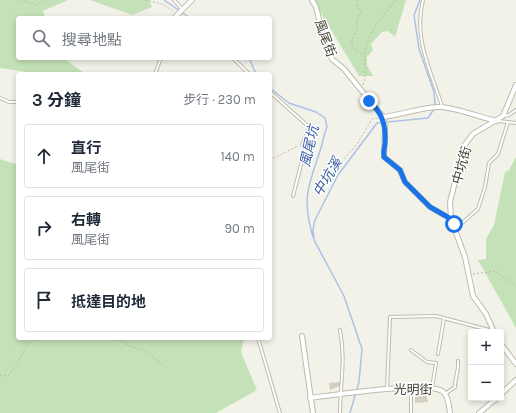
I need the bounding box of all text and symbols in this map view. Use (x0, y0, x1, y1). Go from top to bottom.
search box (16, 16, 272, 60)
street label: 風尾街 (312, 17, 339, 59)
icon: search (30, 27, 52, 49)
text: 搜尋地點 (62, 31, 122, 49)
text: 3 分鐘 (32, 90, 81, 110)
text: 步行 · 230 m (183, 92, 256, 107)
route end (360, 92, 378, 110)
water label: 風尾坑 (296, 122, 323, 168)
text: 直行 (71, 139, 101, 157)
street label: 中坑街 (449, 144, 474, 186)
icon: ahead (33, 145, 55, 167)
text: 140 m (220, 149, 255, 164)
water label: 中坑溪 (309, 153, 347, 200)
text: 風尾街 (71, 160, 110, 175)
text: 右轉 (71, 211, 101, 229)
route start (445, 215, 463, 233)
icon: right (33, 217, 55, 239)
text: 90 m (224, 221, 255, 236)
text: 風尾街 (71, 232, 110, 247)
icon: arrive (33, 289, 55, 311)
text: 抵達目的地 (71, 293, 146, 311)
map controls (468, 329, 504, 401)
button: + (468, 329, 504, 365)
button: − (468, 365, 504, 401)
street label: 光明街 (393, 382, 433, 397)

